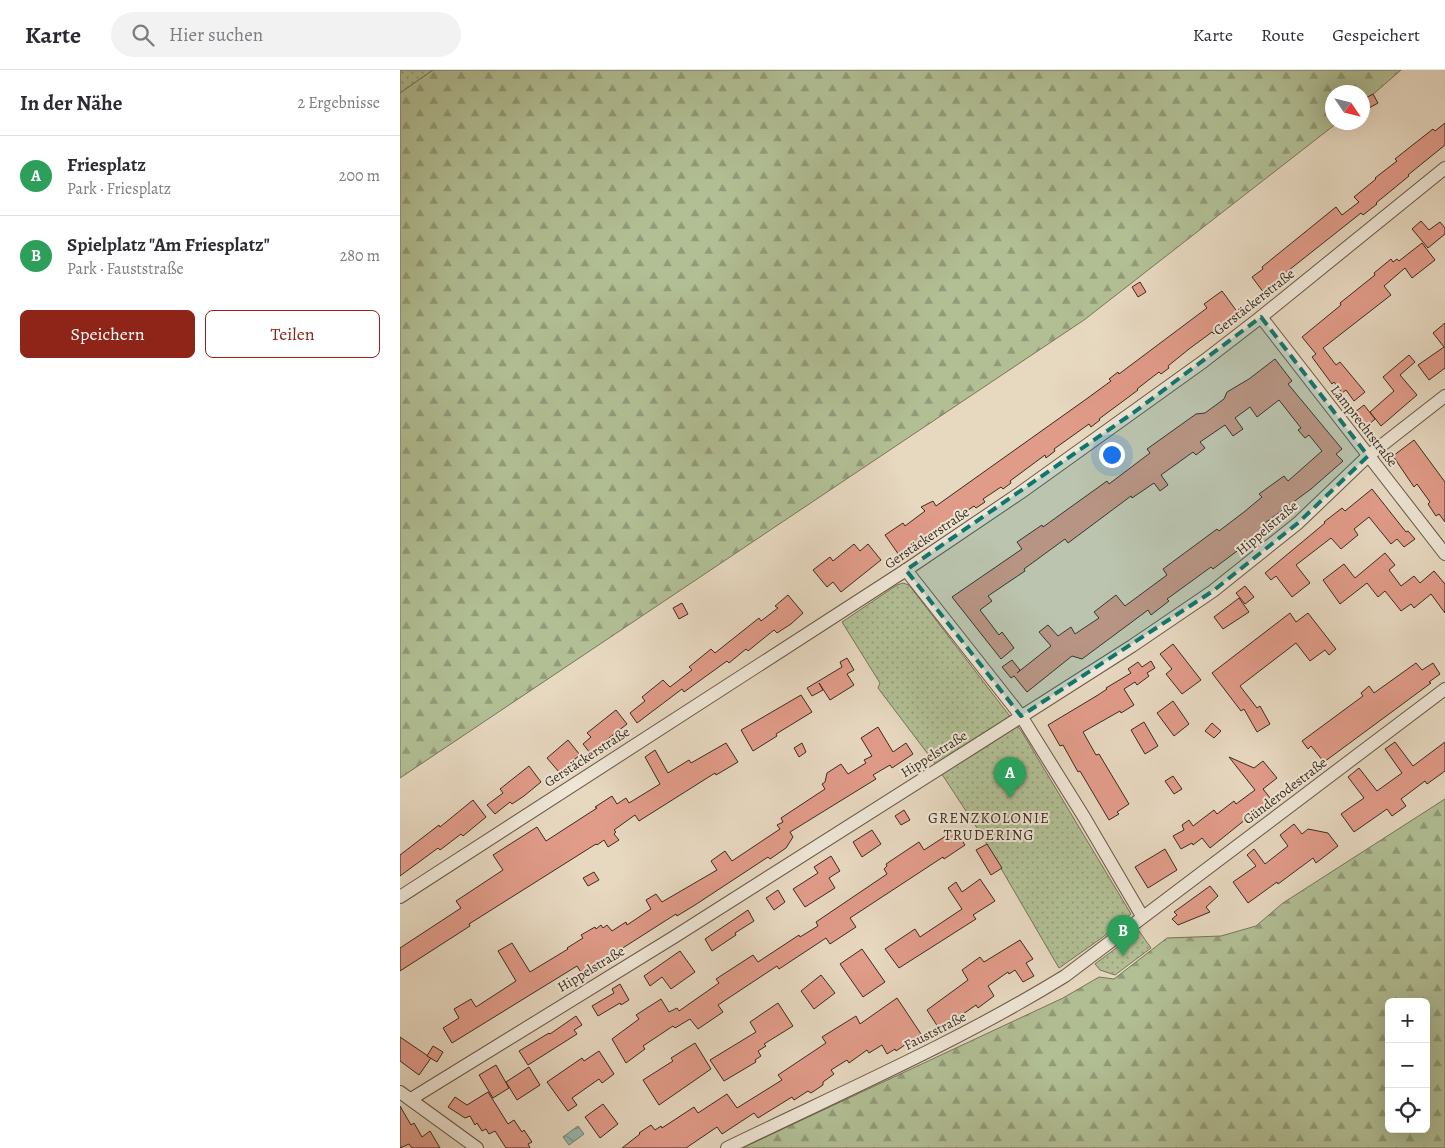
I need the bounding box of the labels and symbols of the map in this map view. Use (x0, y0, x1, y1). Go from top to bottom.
north arrow (1325, 85, 1370, 130)
street label: Gerstäckerstraße (1209, 264, 1299, 340)
street label: Lamprechtstraße (1326, 381, 1402, 471)
your location (1099, 442, 1125, 468)
street label: Hippelstraße (1232, 496, 1302, 560)
street label: Gerstäckerstraße (881, 503, 973, 573)
street label: Gerstäckerstraße (541, 722, 633, 792)
street label: Hippelstraße (897, 726, 971, 782)
street label: Günderodestraße (1239, 753, 1331, 829)
pin: A (994, 757, 1026, 798)
district label: GRENZKOLONIE TRUDERING (928, 808, 1050, 845)
pin: B (1107, 915, 1139, 956)
street label: Hippelstraße (554, 941, 628, 997)
street label: Fauststraße (901, 1007, 969, 1055)

